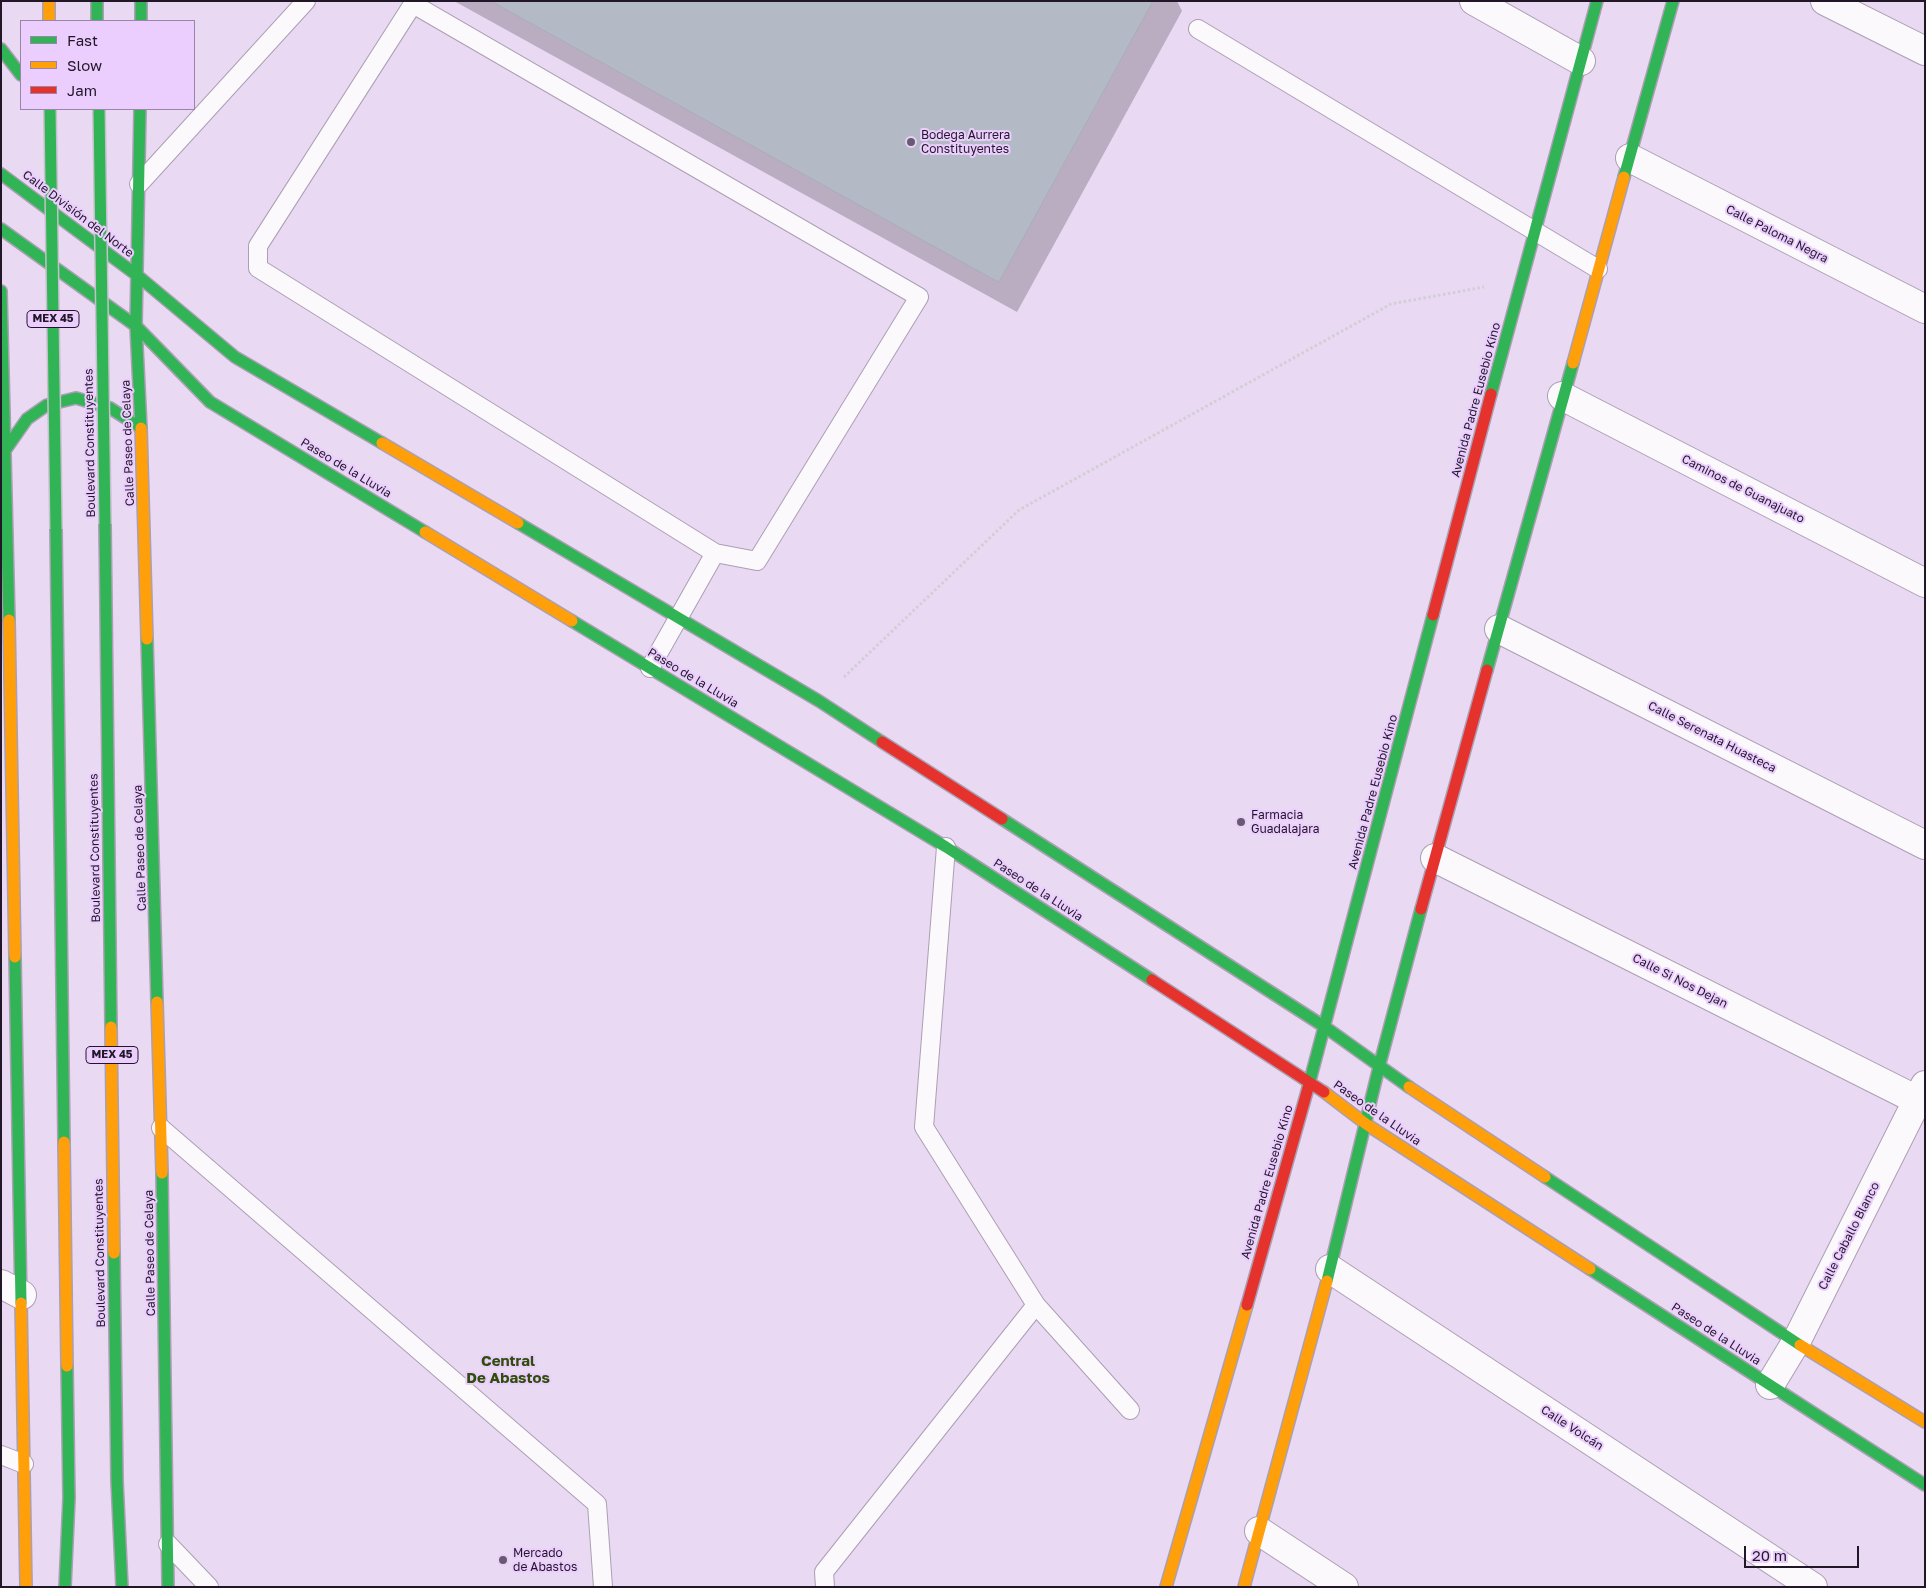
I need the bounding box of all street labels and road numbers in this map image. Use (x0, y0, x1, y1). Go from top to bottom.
street label: Calle División del Norte (20, 168, 136, 260)
street label: Calle Paloma Negra (1723, 202, 1831, 266)
road number: MEX 45 (27, 310, 79, 328)
street label: Avenida Padre Eusebio Kino (1448, 321, 1504, 479)
street label: Boulevard Constituyentes (82, 368, 98, 518)
street label: Calle Paseo de Celaya (119, 380, 137, 506)
street label: Paseo de la Lluvia (298, 435, 394, 501)
street label: Caminos de Guanajuato (1679, 452, 1807, 526)
street label: Paseo de la Lluvia (645, 645, 741, 711)
street label: Calle Serenata Huasteca (1646, 698, 1778, 776)
street label: Avenida Padre Eusebio Kino (1345, 713, 1401, 871)
street label: Boulevard Constituyentes (87, 773, 103, 923)
street label: Calle Paseo de Celaya (131, 785, 149, 911)
street label: Paseo de la Lluvia (991, 856, 1085, 924)
street label: Calle Si Nos Dejan (1630, 951, 1730, 1011)
road number: MEX 45 (86, 1046, 138, 1064)
street label: Paseo de la Lluvia (1330, 1077, 1424, 1149)
street label: Avenida Padre Eusebio Kino (1238, 1103, 1296, 1261)
street label: Boulevard Constituyentes (92, 1178, 108, 1328)
street label: Calle Caballo Blanco (1816, 1180, 1882, 1292)
street label: Calle Paseo de Celaya (142, 1190, 158, 1316)
street label: Paseo de la Lluvia (1669, 1300, 1763, 1368)
street label: Calle Volcán (1538, 1403, 1606, 1453)

